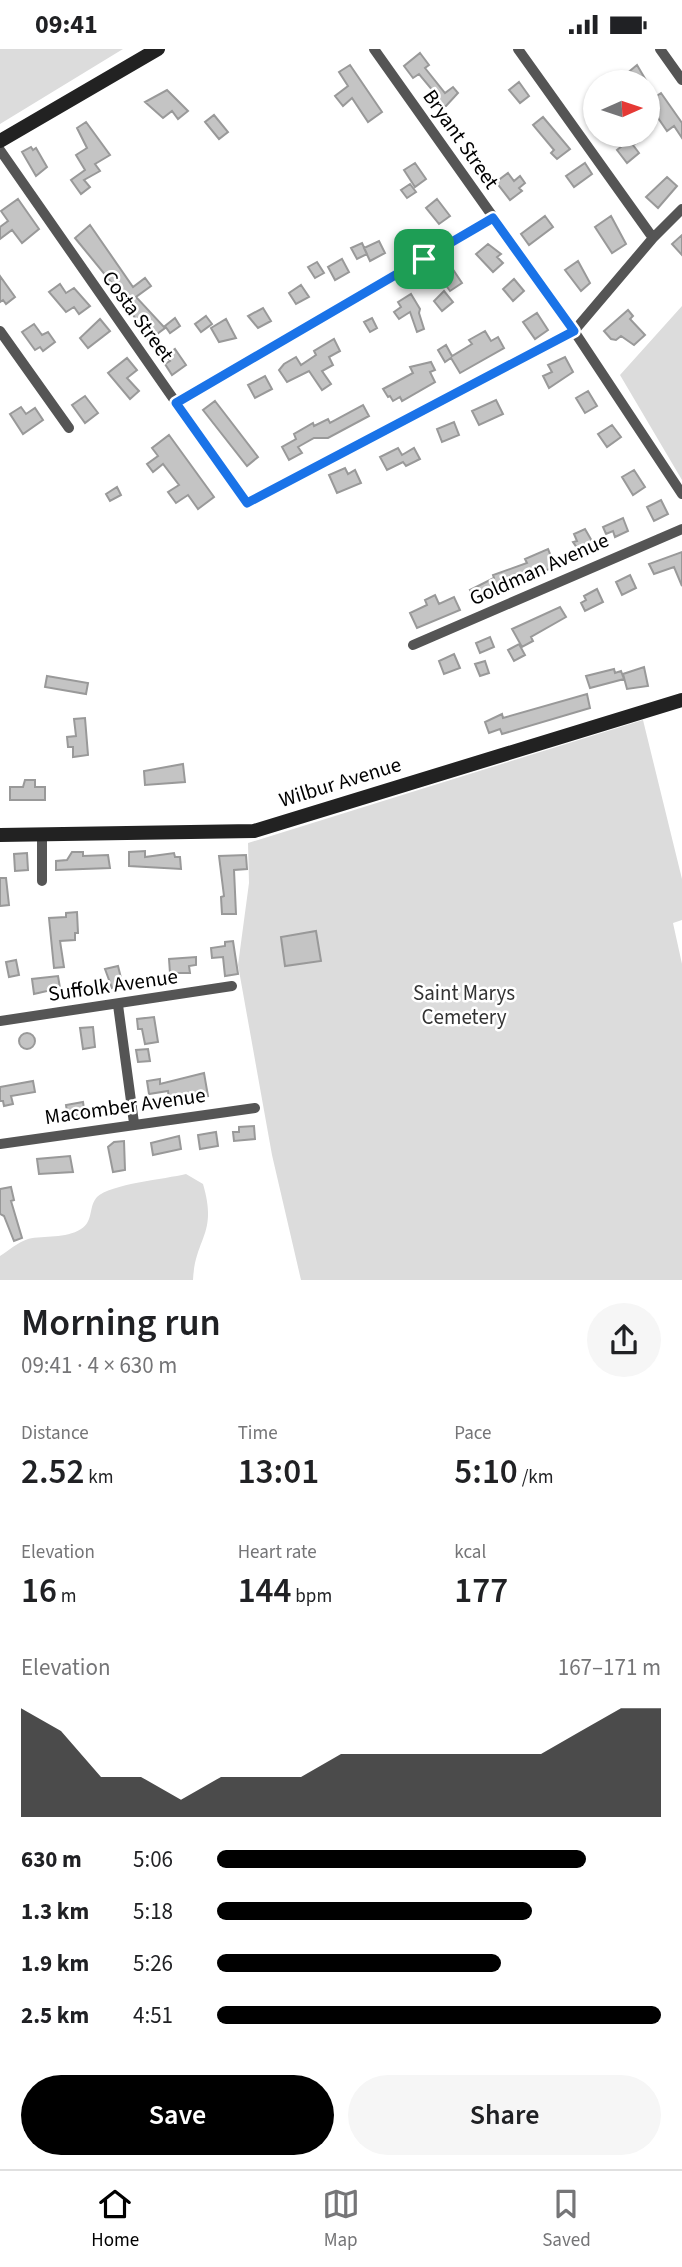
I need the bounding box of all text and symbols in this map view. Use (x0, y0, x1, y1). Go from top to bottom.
text: 09:41 (35, 6, 98, 43)
north arrow (583, 70, 660, 147)
map controls (583, 70, 660, 147)
street label: Bryant Street (416, 83, 506, 195)
pin (394, 229, 454, 289)
icon: arrive (405, 240, 443, 278)
street label: Costa Street (95, 264, 181, 368)
street label: Goldman Avenue (464, 525, 614, 613)
street label: Wilbur Avenue (275, 749, 405, 815)
street label: Suffolk Avenue (46, 961, 180, 1009)
park label: Saint Marys Cemetery (413, 978, 515, 1032)
street label: Macomber Avenue (43, 1080, 207, 1132)
text: Morning run (21, 1296, 221, 1350)
button: share (587, 1303, 661, 1377)
text: 09:41 · 4 × 630 m (21, 1349, 177, 1382)
text: Distance (21, 1420, 89, 1447)
text: Time (238, 1420, 278, 1447)
text: Pace (454, 1420, 492, 1447)
text: 2.52 (21, 1447, 85, 1497)
text: 13:01 (238, 1447, 319, 1497)
text: 5:10 (454, 1447, 518, 1497)
text: km (85, 1464, 113, 1491)
text: /km (518, 1464, 553, 1491)
text: Elevation (21, 1539, 95, 1566)
text: Heart rate (238, 1539, 317, 1566)
text: kcal (454, 1539, 486, 1566)
text: 16 (21, 1566, 57, 1616)
text: 144 (238, 1566, 292, 1616)
text: 177 (454, 1566, 508, 1616)
text: m (57, 1583, 76, 1610)
text: bpm (292, 1583, 332, 1610)
text: Elevation (21, 1651, 111, 1684)
text: 167–171 m (558, 1651, 661, 1684)
text: 630 m (21, 1843, 82, 1876)
text: 5:06 (133, 1843, 173, 1876)
text: 1.3 km (21, 1895, 89, 1928)
text: 5:18 (133, 1895, 173, 1928)
text: 1.9 km (21, 1947, 89, 1980)
text: 5:26 (133, 1947, 173, 1980)
text: 2.5 km (21, 1999, 89, 2032)
text: 4:51 (133, 1999, 173, 2032)
button: Save (21, 2075, 334, 2155)
button: Share (348, 2075, 661, 2155)
tab: Home (91, 2185, 139, 2254)
tab: Map (322, 2185, 360, 2254)
tab: Saved (542, 2185, 591, 2254)

